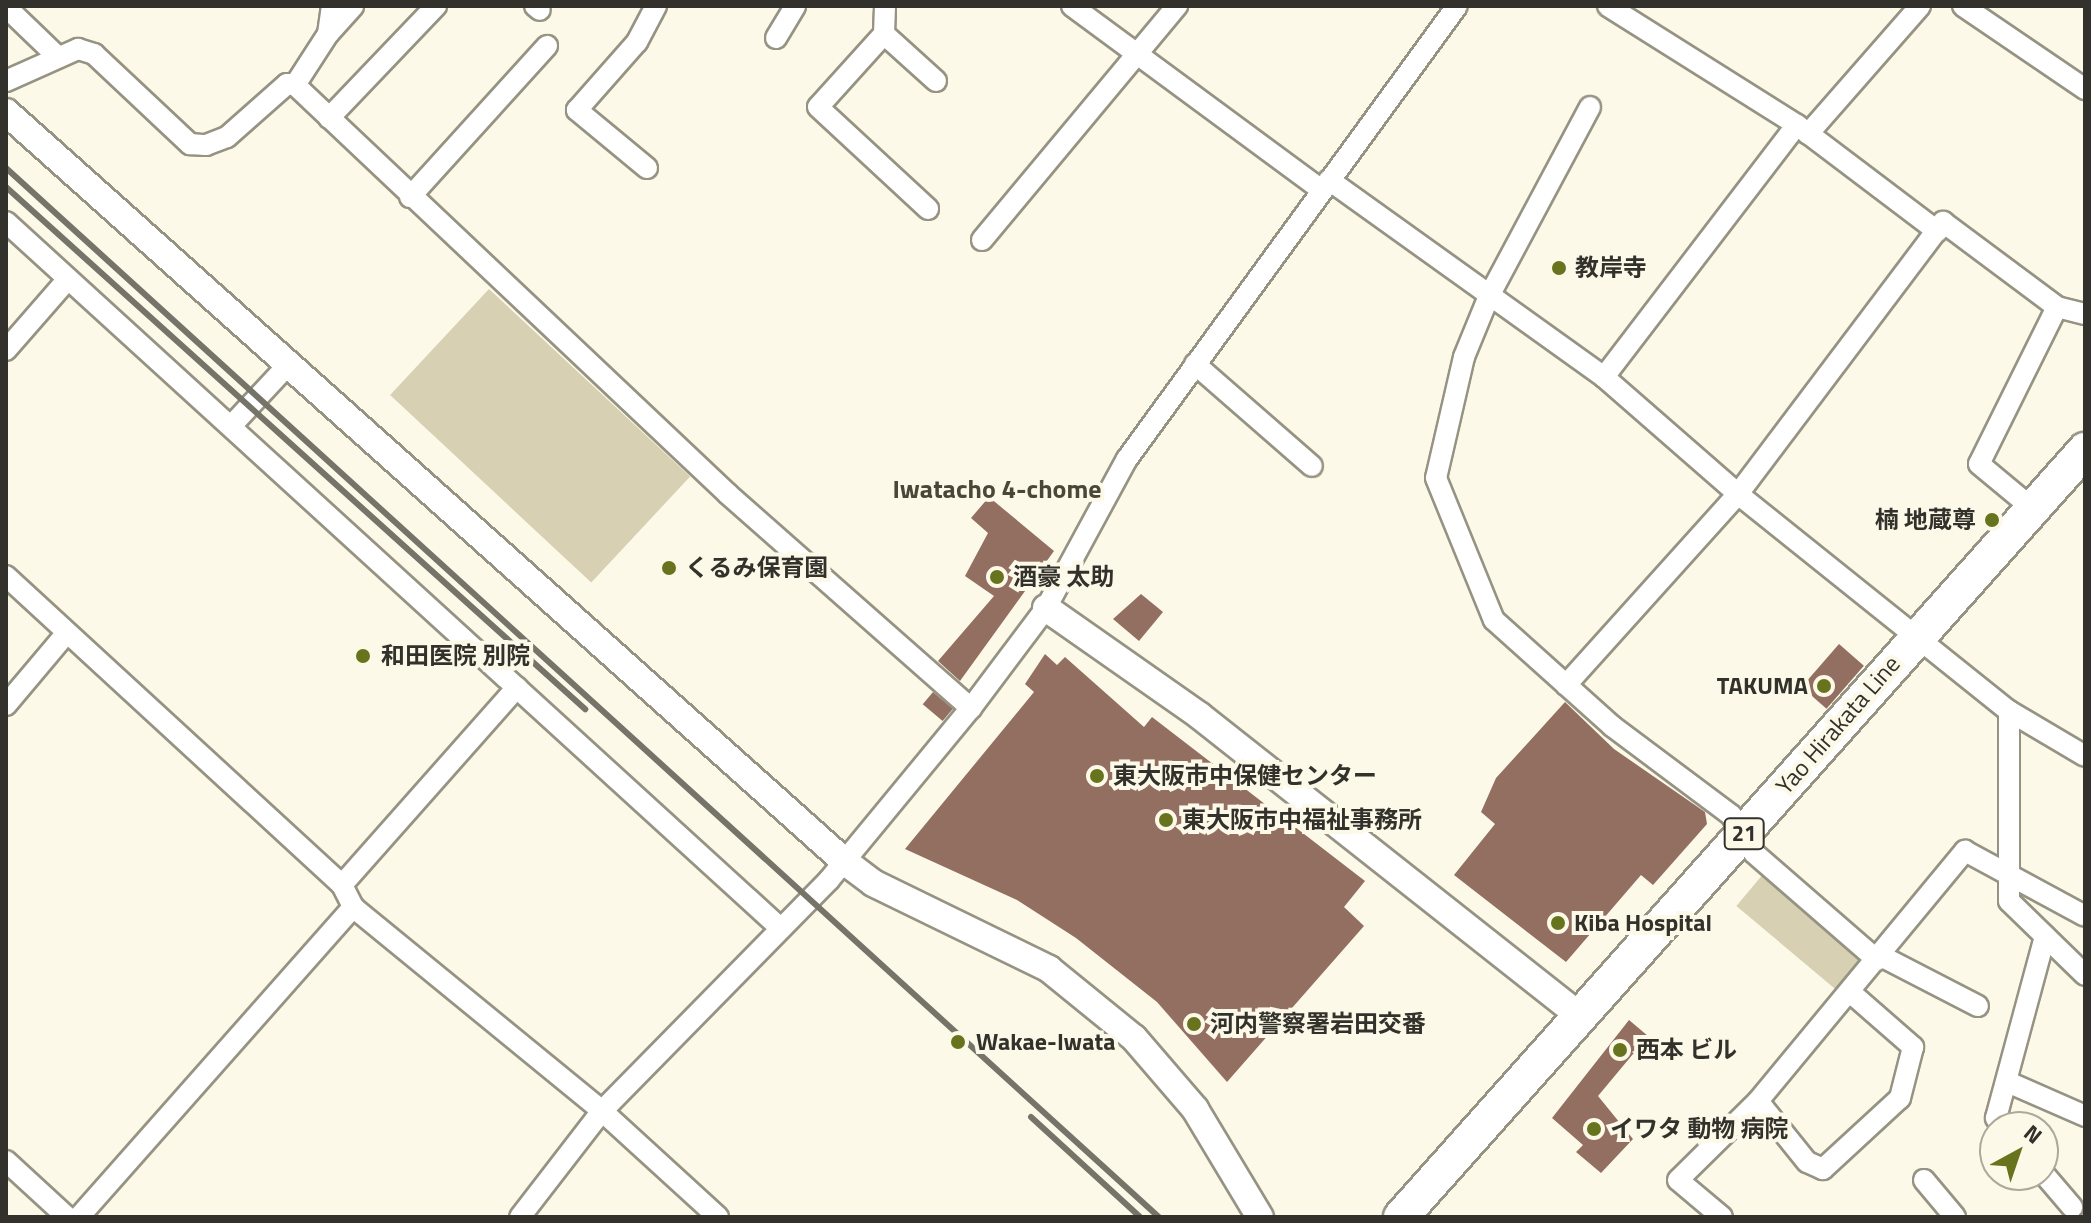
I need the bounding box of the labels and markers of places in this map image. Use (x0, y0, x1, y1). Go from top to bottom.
place label: 教岸寺 (1575, 254, 1647, 282)
marker: 教岸寺 (1550, 259, 1568, 277)
place label: 楠 地蔵尊 (1875, 506, 1976, 534)
marker: 楠 地蔵尊 (1983, 511, 2001, 529)
place label: くるみ保育園 (685, 554, 829, 582)
marker: くるみ保育園 (660, 559, 678, 577)
place label: 酒豪 太助 (1013, 563, 1114, 591)
marker: 酒豪 太助 (988, 568, 1006, 586)
place label: 和田医院 別院 (381, 642, 530, 670)
marker: 和田医院 別院 (352, 645, 374, 667)
place label: TAKUMA (1717, 672, 1808, 700)
marker: TAKUMA (1815, 677, 1833, 695)
place label: 東大阪市中保健センター (1113, 762, 1377, 790)
marker: 東大阪市中保健センター (1088, 767, 1106, 785)
place label: 東大阪市中福祉事務所 (1182, 806, 1422, 834)
marker: 東大阪市中福祉事務所 (1157, 811, 1175, 829)
place label: Kiba Hospital (1574, 909, 1712, 937)
marker: Kiba Hospital (1549, 914, 1567, 932)
place label: 河内警察署岩田交番 (1210, 1010, 1426, 1038)
marker: 河内警察署岩田交番 (1185, 1015, 1203, 1033)
place label: Wakae-Iwata (976, 1028, 1115, 1056)
marker: Wakae-Iwata (947, 1031, 969, 1053)
place label: 西本 ビル (1636, 1036, 1737, 1064)
marker: 西本 ビル (1611, 1041, 1629, 1059)
place label: イワタ 動物 病院 (1610, 1115, 1789, 1143)
marker: イワタ 動物 病院 (1585, 1120, 1603, 1138)

